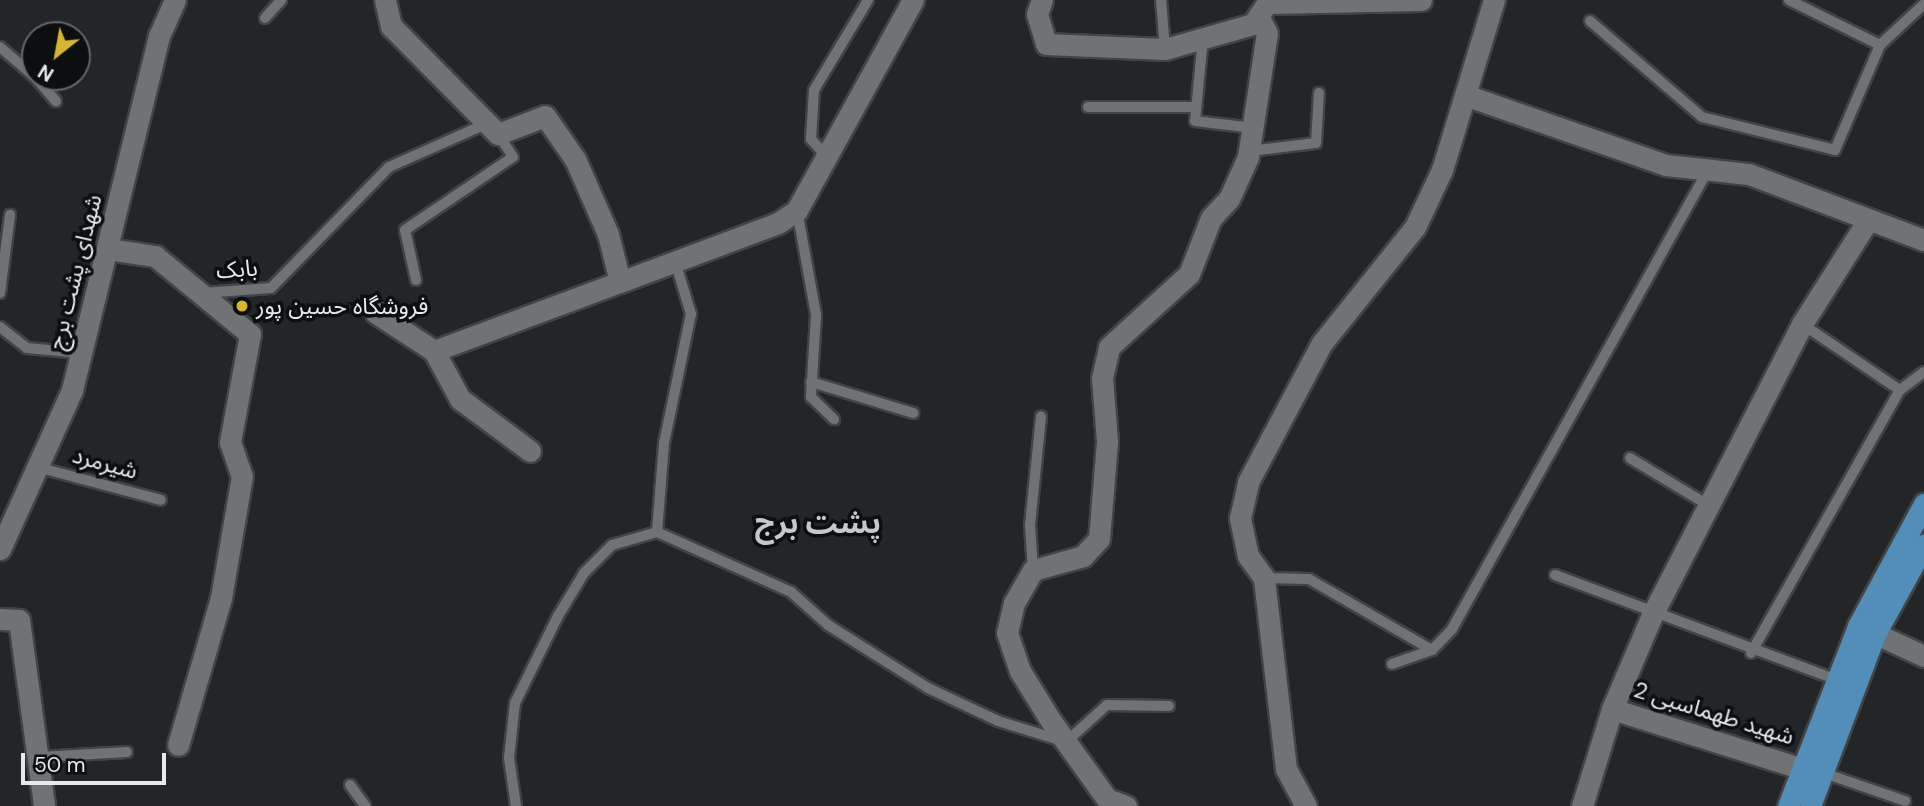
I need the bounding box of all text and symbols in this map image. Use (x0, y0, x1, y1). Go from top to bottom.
north arrow (21, 21, 91, 91)
text: N (34, 58, 58, 87)
street label: شهدای پشت برج (42, 192, 108, 352)
street label: بابک (215, 254, 259, 284)
place label: فروشگاه حسین پور (256, 292, 428, 320)
marker: فروشگاه حسین پور (234, 298, 250, 314)
street label: شیرمرد (69, 441, 141, 485)
district label: پشت برج (755, 505, 881, 541)
street label: شهید طهماسبی 2 (1631, 676, 1797, 750)
scale bar (24, 740, 170, 784)
text: 50 m (34, 751, 85, 779)

